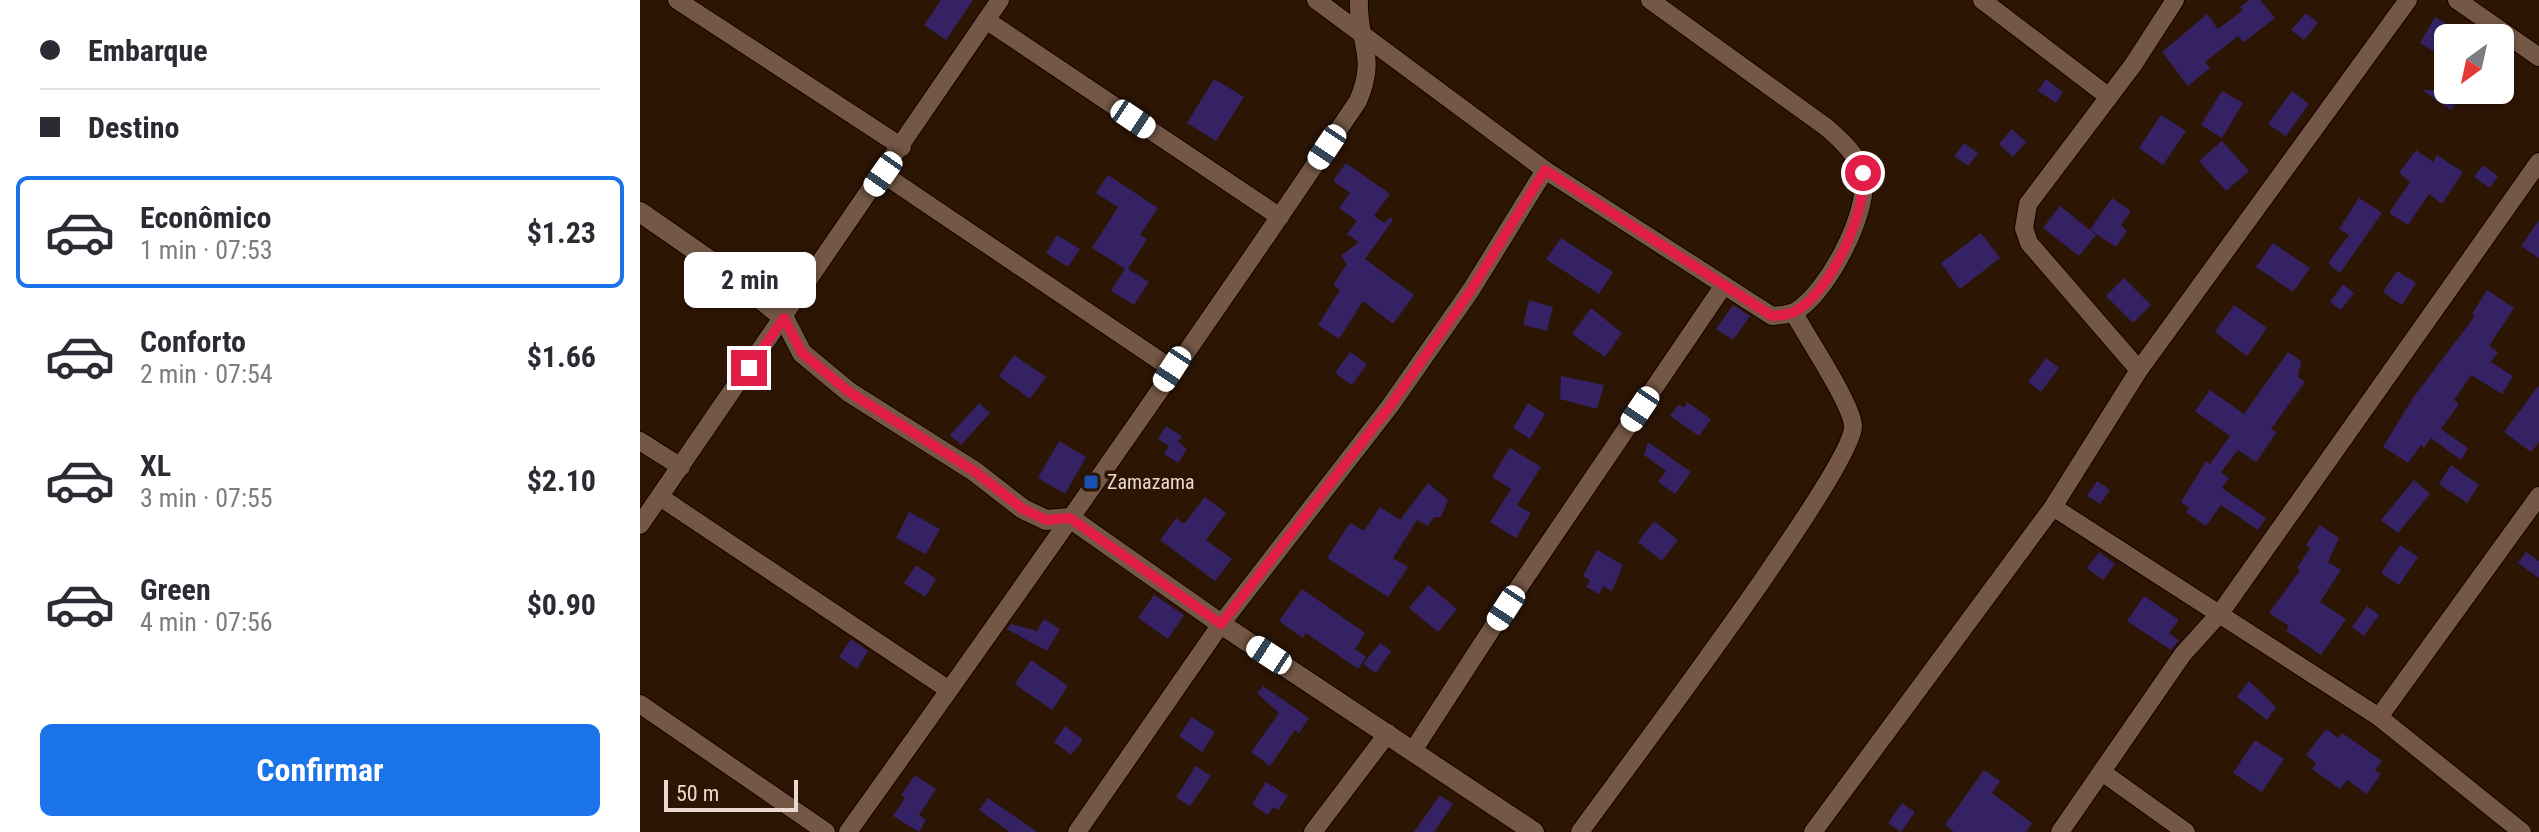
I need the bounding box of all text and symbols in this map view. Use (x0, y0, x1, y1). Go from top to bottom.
north arrow (2434, 24, 2514, 104)
map controls (2434, 24, 2514, 104)
text: Embarque (88, 33, 208, 68)
car (1106, 96, 1160, 142)
text: Destino (88, 110, 179, 145)
car (1304, 120, 1350, 174)
car (859, 147, 907, 201)
route start (1845, 155, 1881, 191)
icon: car (44, 196, 116, 268)
text: Econômico (140, 200, 271, 235)
text: $1.23 (527, 215, 596, 250)
text: 1 min · 07:53 (140, 235, 273, 265)
callout: 2 min (683, 252, 815, 308)
text: 2 min (721, 265, 779, 295)
icon: car (44, 320, 116, 392)
text: Conforto (140, 324, 246, 359)
text: $1.66 (527, 339, 596, 374)
car (1149, 342, 1195, 396)
route end (731, 350, 767, 386)
text: 2 min · 07:54 (140, 359, 273, 389)
car (1617, 382, 1663, 436)
icon: car (44, 444, 116, 516)
text: XL (140, 448, 171, 483)
text: $2.10 (527, 463, 596, 498)
place label: Zamazama (1107, 470, 1195, 494)
marker: Zamazama (1082, 473, 1100, 491)
text: 3 min · 07:55 (140, 483, 273, 513)
icon: car (44, 568, 116, 640)
text: Green (140, 572, 211, 607)
car (1483, 581, 1529, 635)
text: $0.90 (527, 587, 596, 622)
text: 4 min · 07:56 (140, 607, 273, 637)
car (1242, 632, 1296, 678)
button: Confirmar (40, 724, 600, 816)
scale bar (664, 776, 798, 812)
text: 50 m (676, 781, 719, 806)

